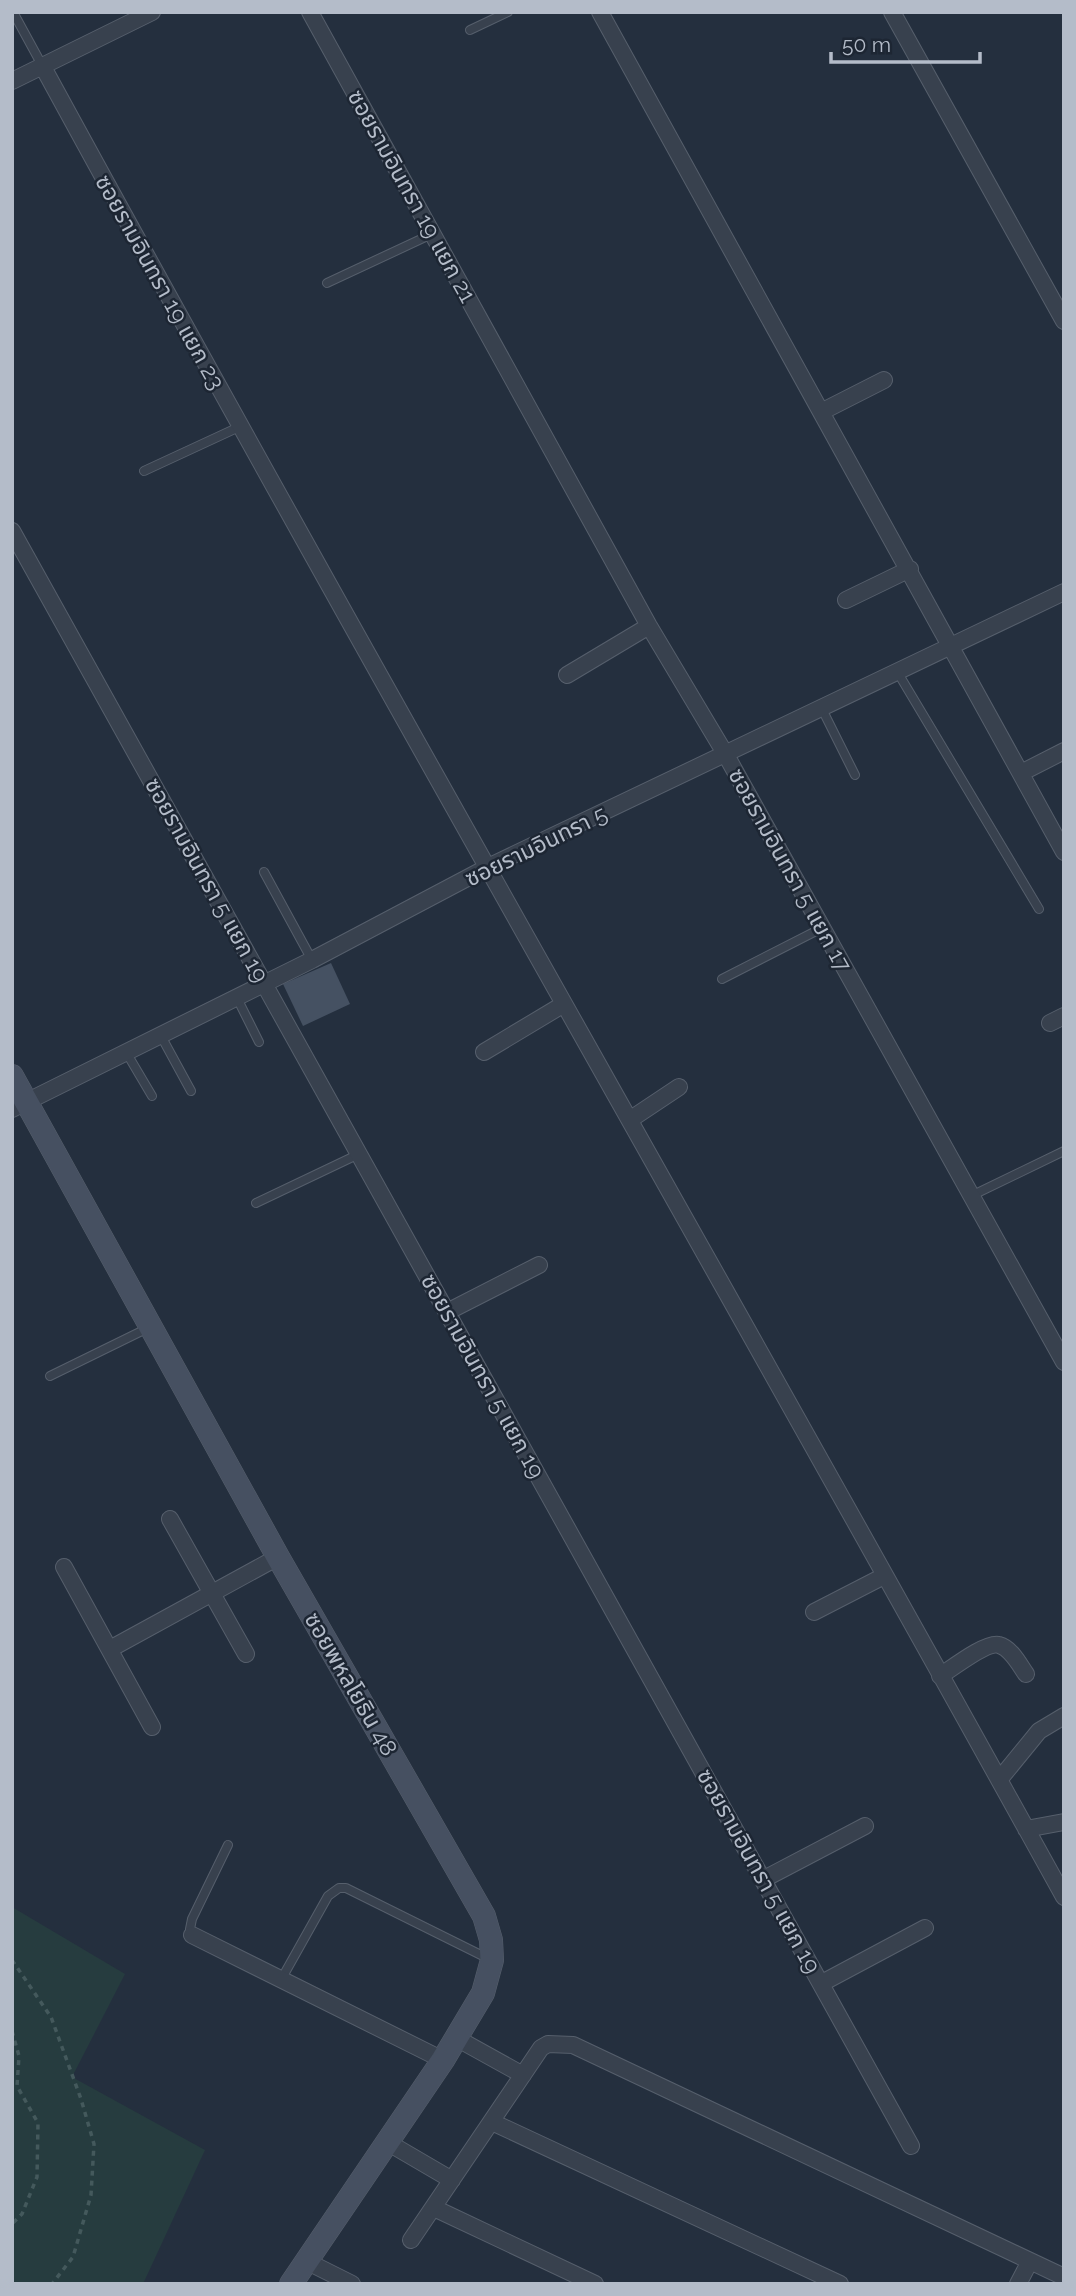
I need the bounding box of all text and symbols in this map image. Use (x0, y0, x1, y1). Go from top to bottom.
scale bar (831, 21, 980, 65)
text: 50 m (842, 32, 891, 57)
street label: ซอยรามอินทรา 19 แยก 21 (343, 85, 482, 307)
street label: ซอยรามอินทรา 19 แยก 23 (90, 170, 231, 394)
street label: ซอยรามอินทรา 5 แยก 17 (723, 763, 858, 977)
street label: ซอยรามอินทรา 5 แยก 19 (140, 773, 275, 987)
street label: ซอยรามอินทรา 5 (460, 800, 611, 892)
street label: ซอยรามอินทรา 5 แยก 19 (416, 1269, 551, 1483)
street label: ซอยพหลโยธิน 48 (299, 1607, 403, 1760)
street label: ซอยรามอินทรา 5 แยก 19 (692, 1764, 827, 1978)

